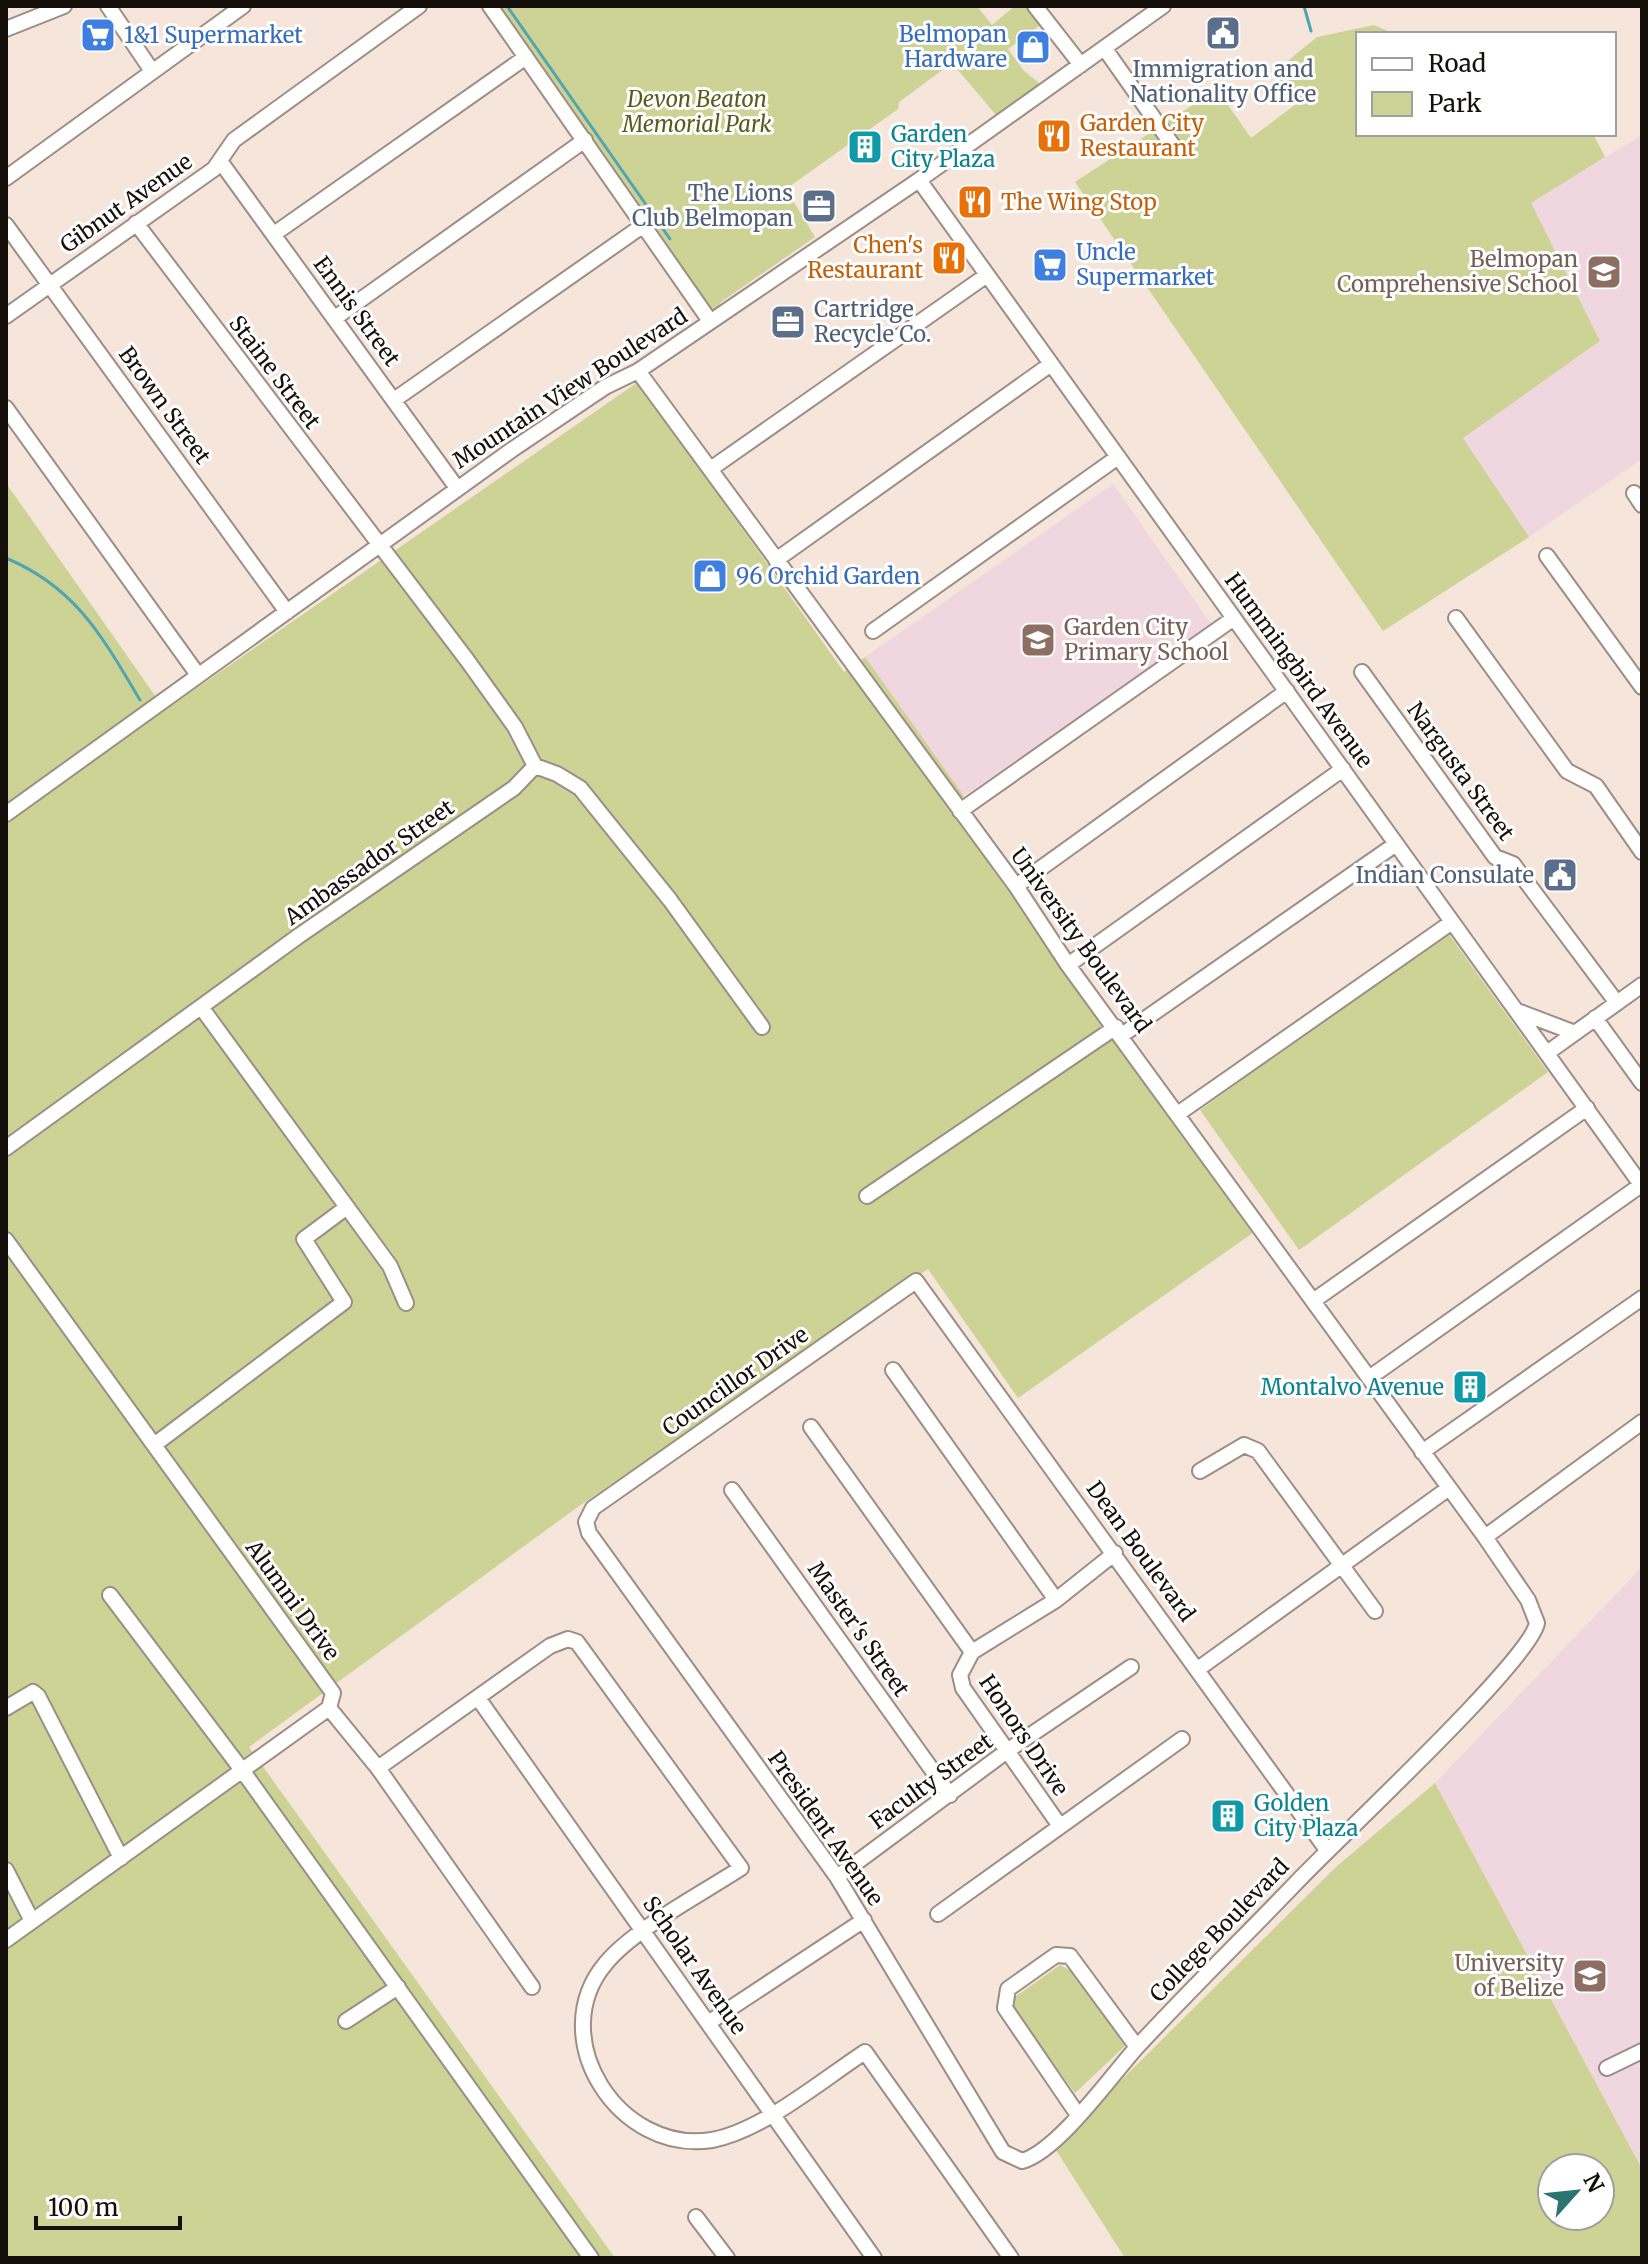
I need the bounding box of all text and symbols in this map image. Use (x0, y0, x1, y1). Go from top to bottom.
public building icon: Immigration and Nationality Office (1204, 14, 1242, 52)
supermarket icon: 1&1 Supermarket (79, 16, 117, 54)
place label: Belmopan Hardware (899, 20, 1007, 73)
place label: 1&1 Supermarket (124, 21, 303, 49)
shop icon: Belmopan Hardware (1014, 28, 1052, 66)
legend (1356, 32, 1616, 136)
text: Road (1428, 48, 1486, 79)
place label: Immigration and Nationality Office (1130, 55, 1316, 108)
park label: Devon Beaton Memorial Park (622, 85, 771, 138)
text: Park (1428, 88, 1482, 119)
place label: Garden City Restaurant (1080, 109, 1204, 162)
restaurant icon: Garden City Restaurant (1035, 117, 1073, 155)
place label: Garden City Plaza (891, 120, 996, 173)
building icon: Garden City Plaza (846, 128, 884, 166)
street label: Gibnut Avenue (55, 147, 197, 259)
place label: The Lions Club Belmopan (632, 179, 793, 232)
restaurant icon: The Wing Stop (956, 183, 994, 221)
office icon: The Lions Club Belmopan (800, 187, 838, 225)
place label: The Wing Stop (1001, 188, 1157, 216)
place label: Chen's Restaurant (807, 231, 923, 284)
place label: Uncle Supermarket (1076, 238, 1215, 291)
restaurant icon: Chen's Restaurant (930, 239, 968, 277)
place label: Belmopan Comprehensive School (1337, 245, 1578, 298)
supermarket icon: Uncle Supermarket (1031, 246, 1069, 284)
street label: Ennis Street (308, 251, 407, 372)
school or university icon: Belmopan Comprehensive School (1585, 253, 1623, 291)
place label: Cartridge Recycle Co. (814, 295, 931, 348)
street label: Mountain View Boulevard (448, 302, 692, 474)
office icon: Cartridge Recycle Co. (769, 303, 807, 341)
street label: Staine Street (223, 310, 327, 435)
street label: Brown Street (113, 341, 217, 470)
shop icon: 96 Orchid Garden (691, 557, 729, 595)
place label: 96 Orchid Garden (736, 562, 921, 590)
street label: Hummingbird Avenue (1219, 567, 1379, 773)
place label: Garden City Primary School (1064, 613, 1229, 666)
school or university icon: Garden City Primary School (1019, 621, 1057, 659)
street label: Nargusta Street (1401, 696, 1521, 846)
street label: Ambassador Street (278, 793, 459, 932)
street label: University Boulevard (1005, 842, 1157, 1038)
public building icon: Indian Consulate (1541, 856, 1579, 894)
place label: Indian Consulate (1355, 861, 1534, 889)
street label: Councillor Drive (657, 1320, 813, 1442)
building icon: Montalvo Avenue (1451, 1368, 1489, 1406)
place label: Montalvo Avenue (1261, 1373, 1444, 1401)
street label: Dean Boulevard (1081, 1475, 1201, 1627)
street label: Alumni Drive (239, 1534, 346, 1666)
street label: Master's Street (802, 1556, 916, 1702)
street label: Honors Drive (973, 1669, 1075, 1801)
street label: Faculty Street (864, 1727, 998, 1835)
street label: President Avenue (762, 1745, 890, 1911)
place label: Golden City Plaza (1254, 1789, 1359, 1842)
building icon: Golden City Plaza (1209, 1797, 1247, 1835)
street label: College Boulevard (1143, 1852, 1295, 2008)
street label: Scholar Avenue (637, 1891, 753, 2039)
place label: University of Belize (1454, 1949, 1564, 2002)
school or university icon: University of Belize (1571, 1957, 1609, 1995)
north arrow (1536, 2152, 1616, 2232)
text: N (1577, 2169, 1611, 2198)
scale bar (36, 2180, 180, 2230)
text: 100 m (48, 2192, 119, 2223)

